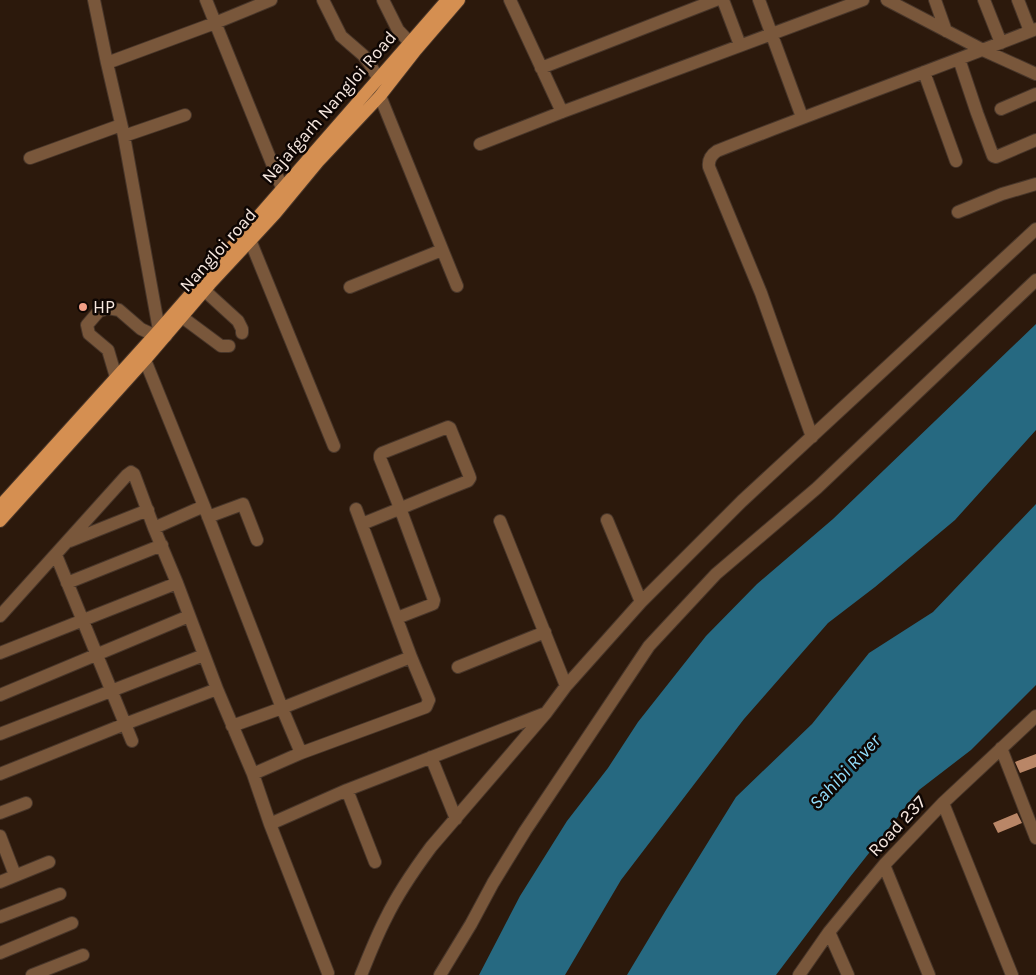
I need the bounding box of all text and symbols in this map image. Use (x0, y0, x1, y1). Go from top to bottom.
street label: Najafgarh Nangloi Road (257, 26, 401, 188)
street label: Nangloi road (175, 204, 261, 296)
place label: HP (93, 296, 115, 318)
marker: HP (77, 301, 89, 313)
water label: Sahibi River (805, 729, 886, 814)
street label: Road 237 (863, 791, 931, 861)

